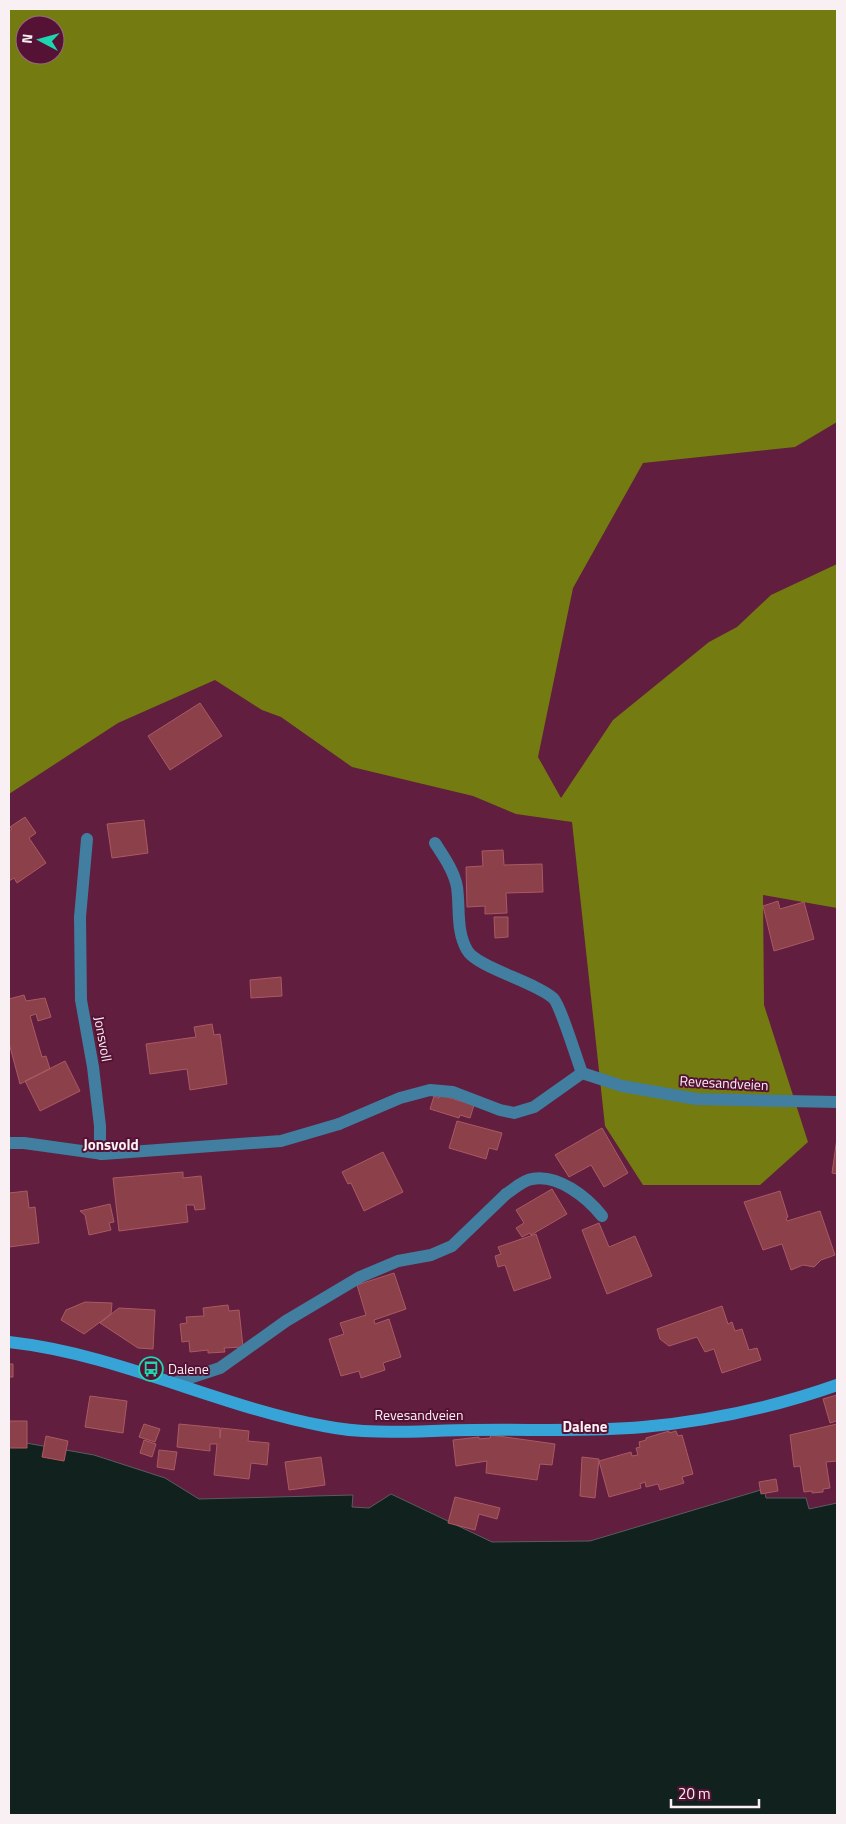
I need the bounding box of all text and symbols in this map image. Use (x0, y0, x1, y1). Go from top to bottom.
north arrow (15, 15, 65, 65)
text: N (16, 33, 38, 45)
street label: Jonsvoll (89, 1015, 118, 1063)
street label: Revesandveien (679, 1070, 769, 1095)
district label: Jonsvold (83, 1133, 139, 1156)
bus stop icon: Dalene (138, 1356, 164, 1382)
place label: Dalene (168, 1358, 209, 1379)
street label: Revesandveien (375, 1404, 463, 1425)
district label: Dalene (563, 1415, 608, 1438)
scale bar (671, 1776, 758, 1808)
text: 20 m (678, 1782, 711, 1805)

